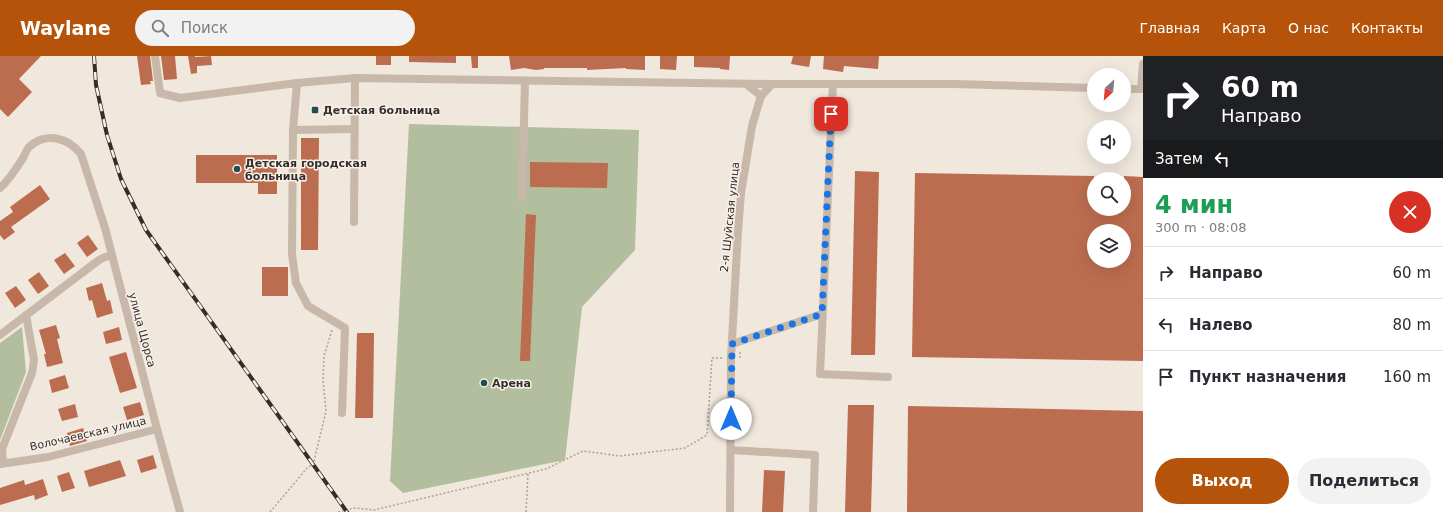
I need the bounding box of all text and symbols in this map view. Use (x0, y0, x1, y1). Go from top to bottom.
search box (135, 10, 415, 46)
text: Waylane (20, 17, 111, 39)
icon: search (149, 17, 171, 39)
text: Поиск (181, 19, 228, 37)
text: Главная (1139, 20, 1200, 36)
text: Карта (1222, 20, 1266, 36)
text: О нас (1288, 20, 1329, 36)
text: Контакты (1351, 20, 1423, 36)
north arrow (1087, 68, 1131, 112)
map controls (1087, 68, 1131, 268)
text: 60 m (1221, 71, 1299, 104)
icon: right (1155, 72, 1207, 124)
pin (814, 97, 848, 131)
icon: arrive (820, 103, 842, 125)
place label: Детская больница (323, 104, 440, 117)
marker: Детская больница (310, 105, 320, 115)
text: Направо (1221, 105, 1301, 126)
button: sound (1087, 120, 1131, 164)
icon: left (1211, 148, 1233, 170)
text: Затем (1155, 150, 1203, 168)
place label: Детская городская больница (245, 157, 367, 183)
street label: 2-я Шуйская улица (718, 161, 742, 273)
marker: Детская городская больница (232, 164, 242, 174)
button: search (1087, 172, 1131, 216)
text: 4 мин (1155, 191, 1233, 219)
button: close (1389, 191, 1431, 233)
text: 300 m · 08:08 (1155, 220, 1246, 235)
button: layers (1087, 224, 1131, 268)
icon: right (1155, 262, 1177, 284)
text: Направо (1189, 264, 1263, 282)
text: 60 m (1393, 264, 1431, 282)
street label: улица Щорса (126, 291, 158, 369)
icon: left (1155, 314, 1177, 336)
text: Налево (1189, 316, 1253, 334)
text: 80 m (1393, 316, 1431, 334)
icon: arrive (1155, 366, 1177, 388)
text: Пункт назначения (1189, 368, 1346, 386)
text: 160 m (1383, 368, 1431, 386)
place label: Арена (492, 377, 531, 390)
marker: Арена (479, 378, 489, 388)
position arrow (710, 398, 752, 440)
street label: Волочаевская улица (29, 414, 147, 454)
button: Выход (1155, 458, 1289, 504)
button: Поделиться (1297, 458, 1431, 504)

